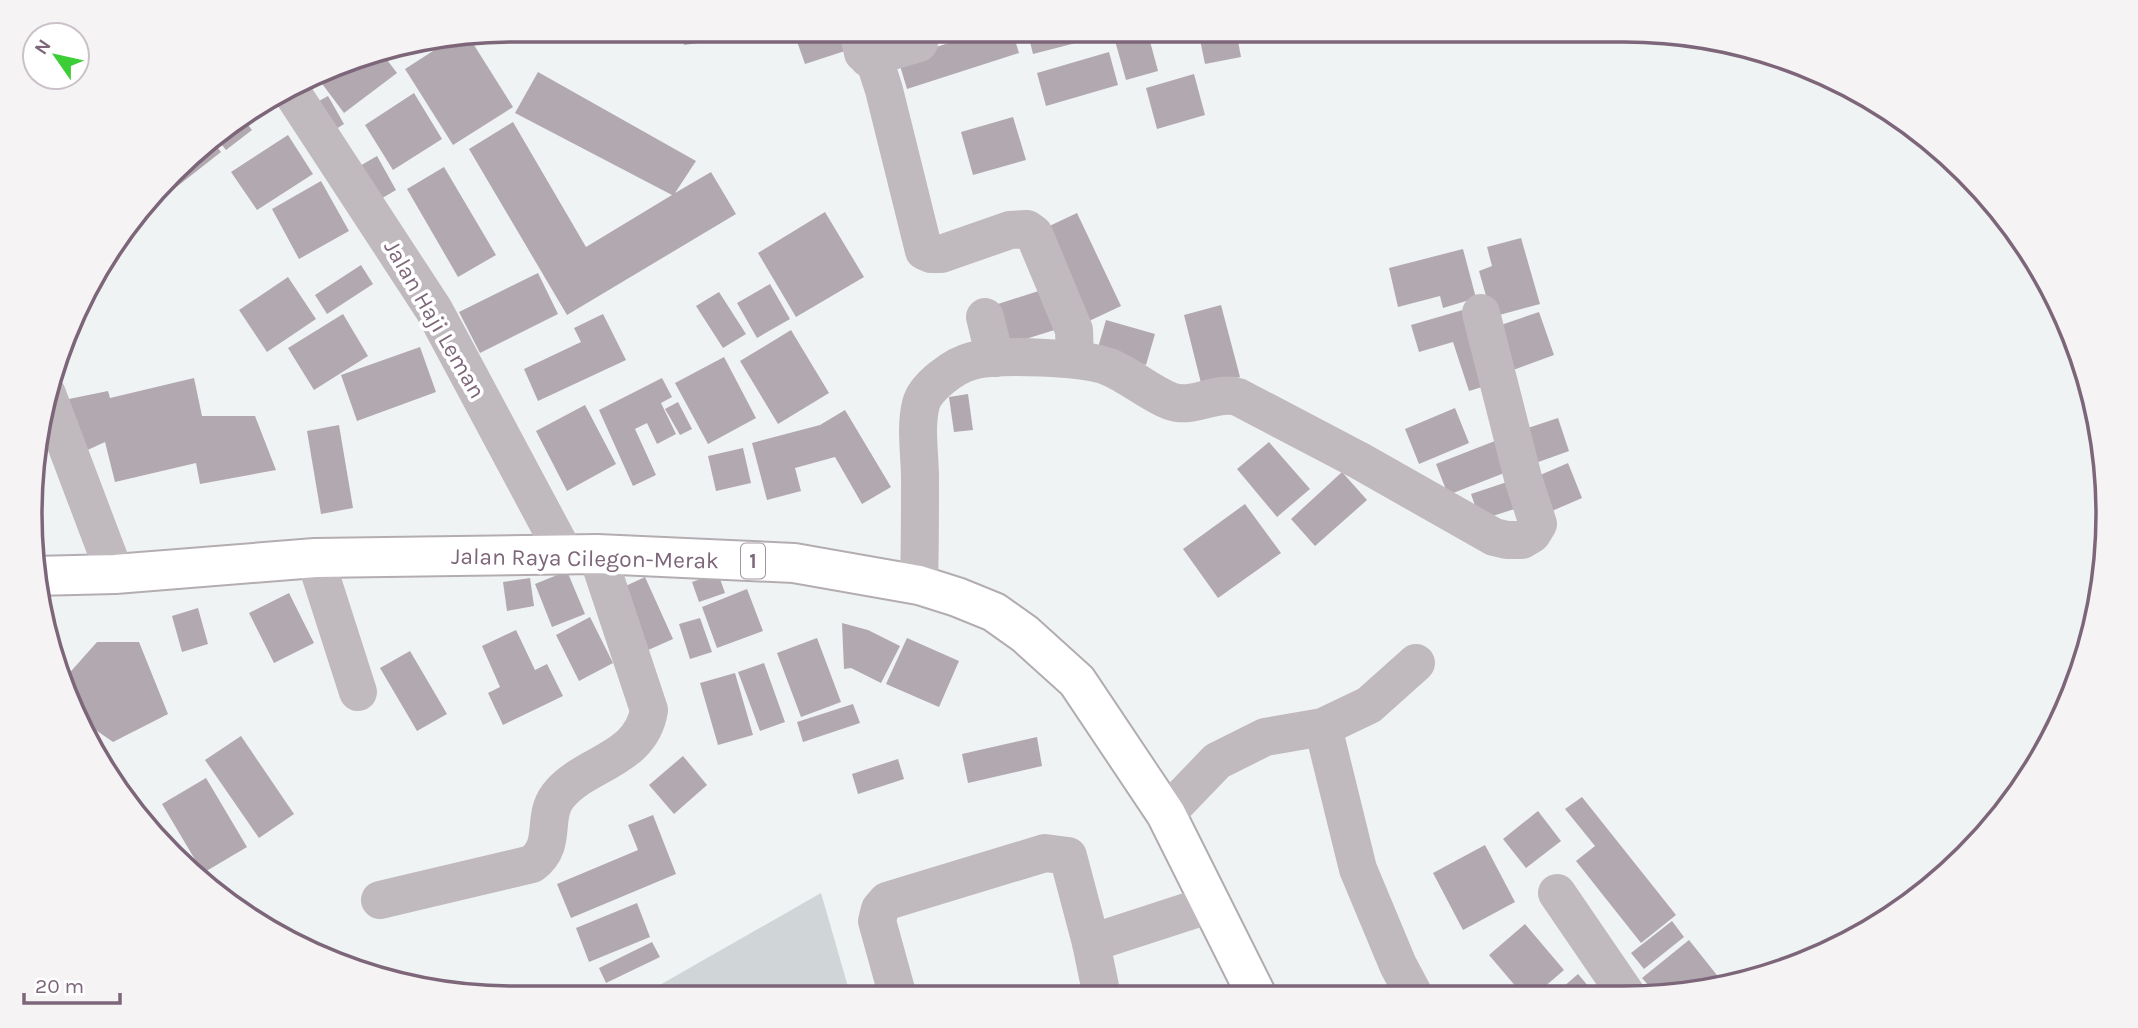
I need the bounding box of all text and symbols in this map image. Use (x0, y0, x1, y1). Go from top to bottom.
north arrow (21, 21, 91, 91)
text: N (30, 35, 56, 59)
street label: Jalan Haji Leman (378, 235, 491, 403)
street label: Jalan Raya Cilegon-Merak (451, 543, 719, 574)
road number: 1 (741, 544, 765, 578)
scale bar (24, 962, 121, 1006)
text: 20 m (35, 974, 84, 998)

